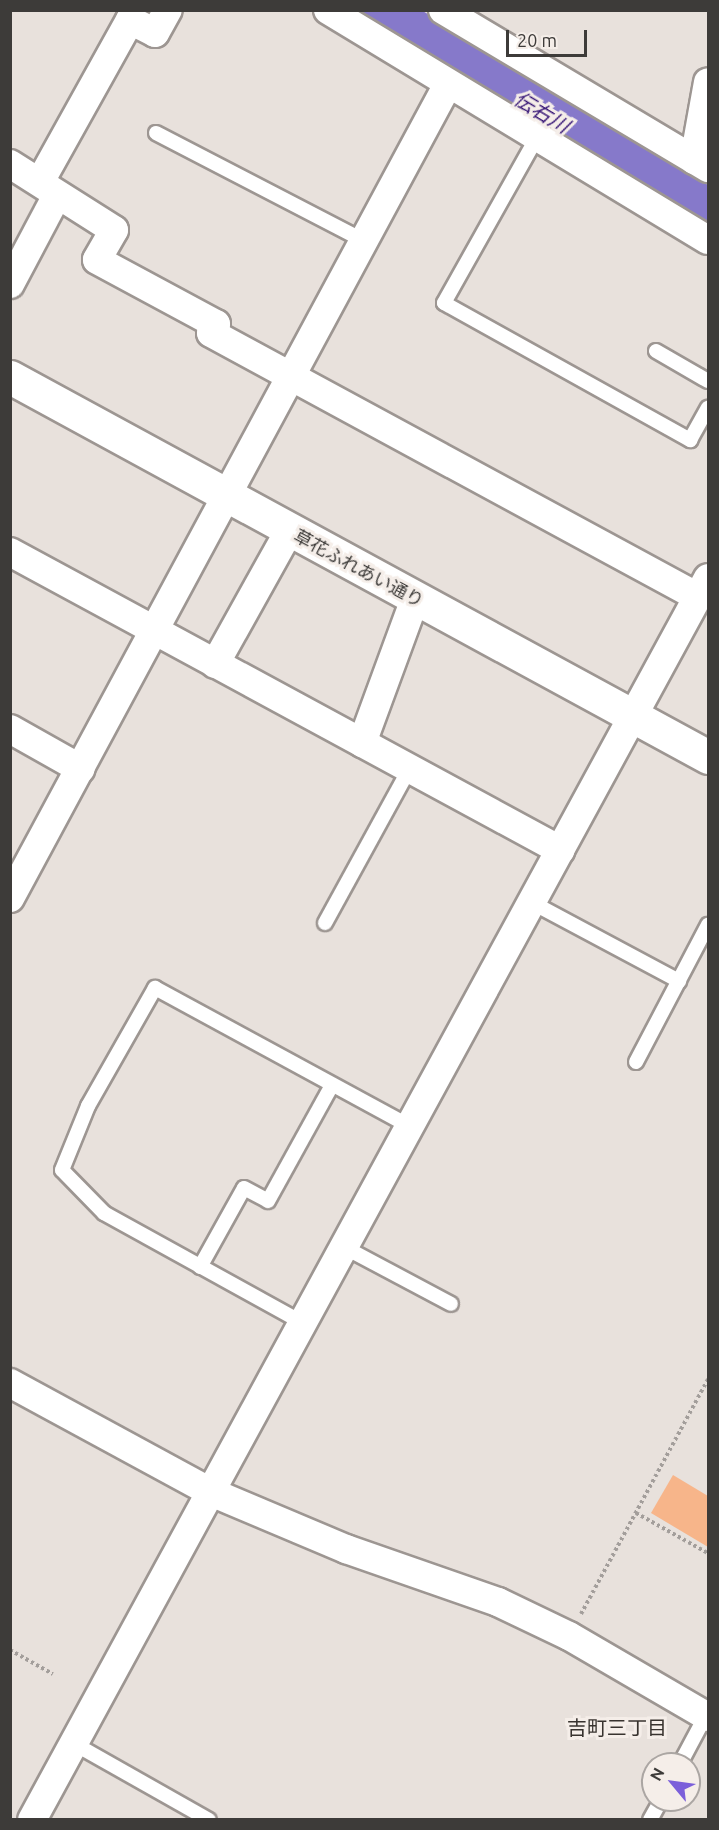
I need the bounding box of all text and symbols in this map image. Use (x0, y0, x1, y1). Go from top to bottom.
scale bar (509, 18, 590, 56)
text: 20 m (517, 30, 557, 50)
water label: 伝右川 (510, 86, 574, 138)
street label: 草花ふれあい通り (290, 525, 428, 611)
district label: 吉町三丁目 (567, 1715, 667, 1739)
north arrow (641, 1752, 701, 1812)
text: N (646, 1765, 668, 1784)

